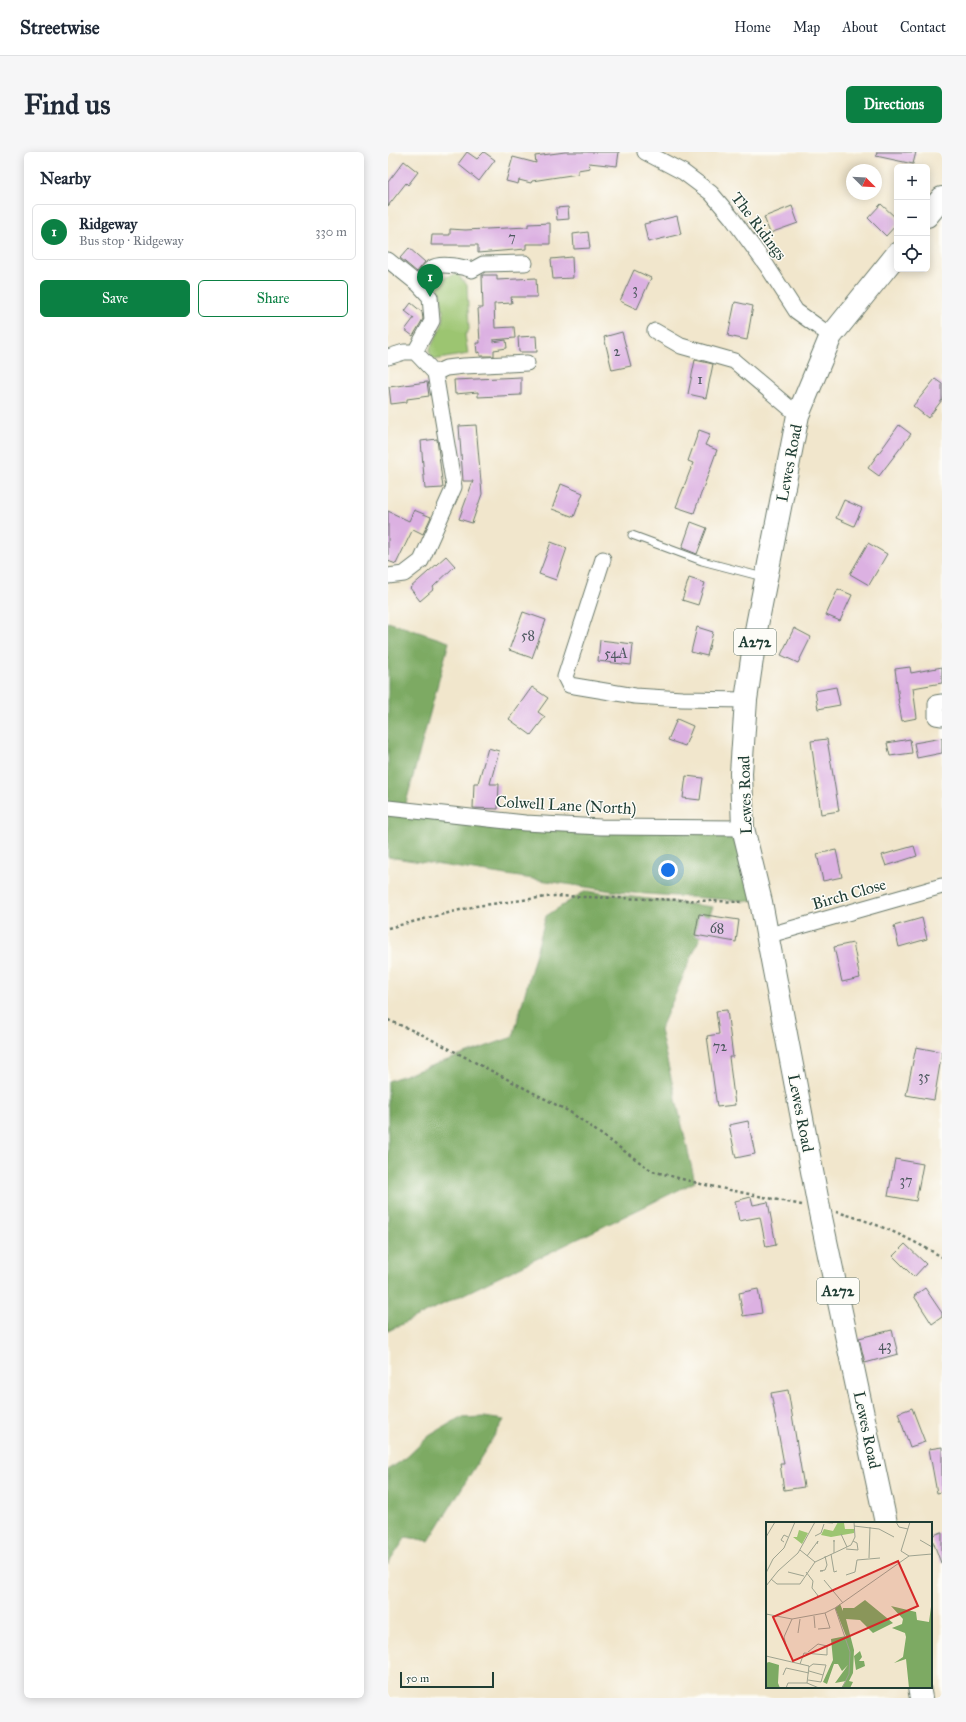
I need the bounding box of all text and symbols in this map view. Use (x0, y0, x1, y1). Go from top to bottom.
text: Streetwise (20, 16, 100, 39)
text: Home (734, 19, 771, 36)
text: Map (793, 19, 820, 36)
text: About (842, 19, 878, 36)
text: Contact (900, 19, 946, 36)
button: Directions (846, 86, 942, 123)
text: Find us (24, 87, 110, 122)
north arrow (846, 164, 882, 200)
map controls (894, 164, 930, 272)
button: + (894, 164, 930, 200)
text: Nearby (40, 168, 91, 189)
street label: The Ridings (727, 188, 791, 264)
button: − (894, 200, 930, 236)
text: Ridgeway (79, 215, 137, 233)
text: 1 (51, 224, 57, 240)
text: 330 m (315, 224, 347, 240)
house number: 7 (508, 229, 516, 246)
text: Bus stop · Ridgeway (79, 233, 184, 249)
button: locate (894, 236, 930, 272)
pin: 1 (417, 264, 443, 297)
button: Save (40, 280, 190, 317)
button: Share (198, 280, 348, 317)
house number: 3 (632, 281, 638, 298)
house number: 2 (614, 343, 621, 360)
house number: 1 (697, 371, 703, 388)
street label: Lewes Road (772, 422, 806, 504)
house number: 58 (521, 627, 535, 644)
road number: A272 (734, 629, 776, 655)
house number: 54A (604, 645, 628, 662)
street label: Lewes Road (734, 755, 756, 835)
street label: Colwell Lane (North) (495, 792, 637, 819)
your location (658, 860, 678, 880)
street label: Birch Close (810, 874, 888, 914)
house number: 68 (710, 920, 724, 937)
house number: 72 (713, 1038, 727, 1055)
house number: 35 (918, 1068, 931, 1085)
street label: Lewes Road (784, 1072, 818, 1154)
house number: 37 (899, 1172, 913, 1189)
road number: A272 (817, 1278, 859, 1304)
house number: 43 (878, 1337, 892, 1354)
street label: Lewes Road (850, 1389, 884, 1471)
inset map (766, 1522, 932, 1688)
scale bar (400, 1670, 494, 1689)
text: 50 m (406, 1672, 429, 1685)

